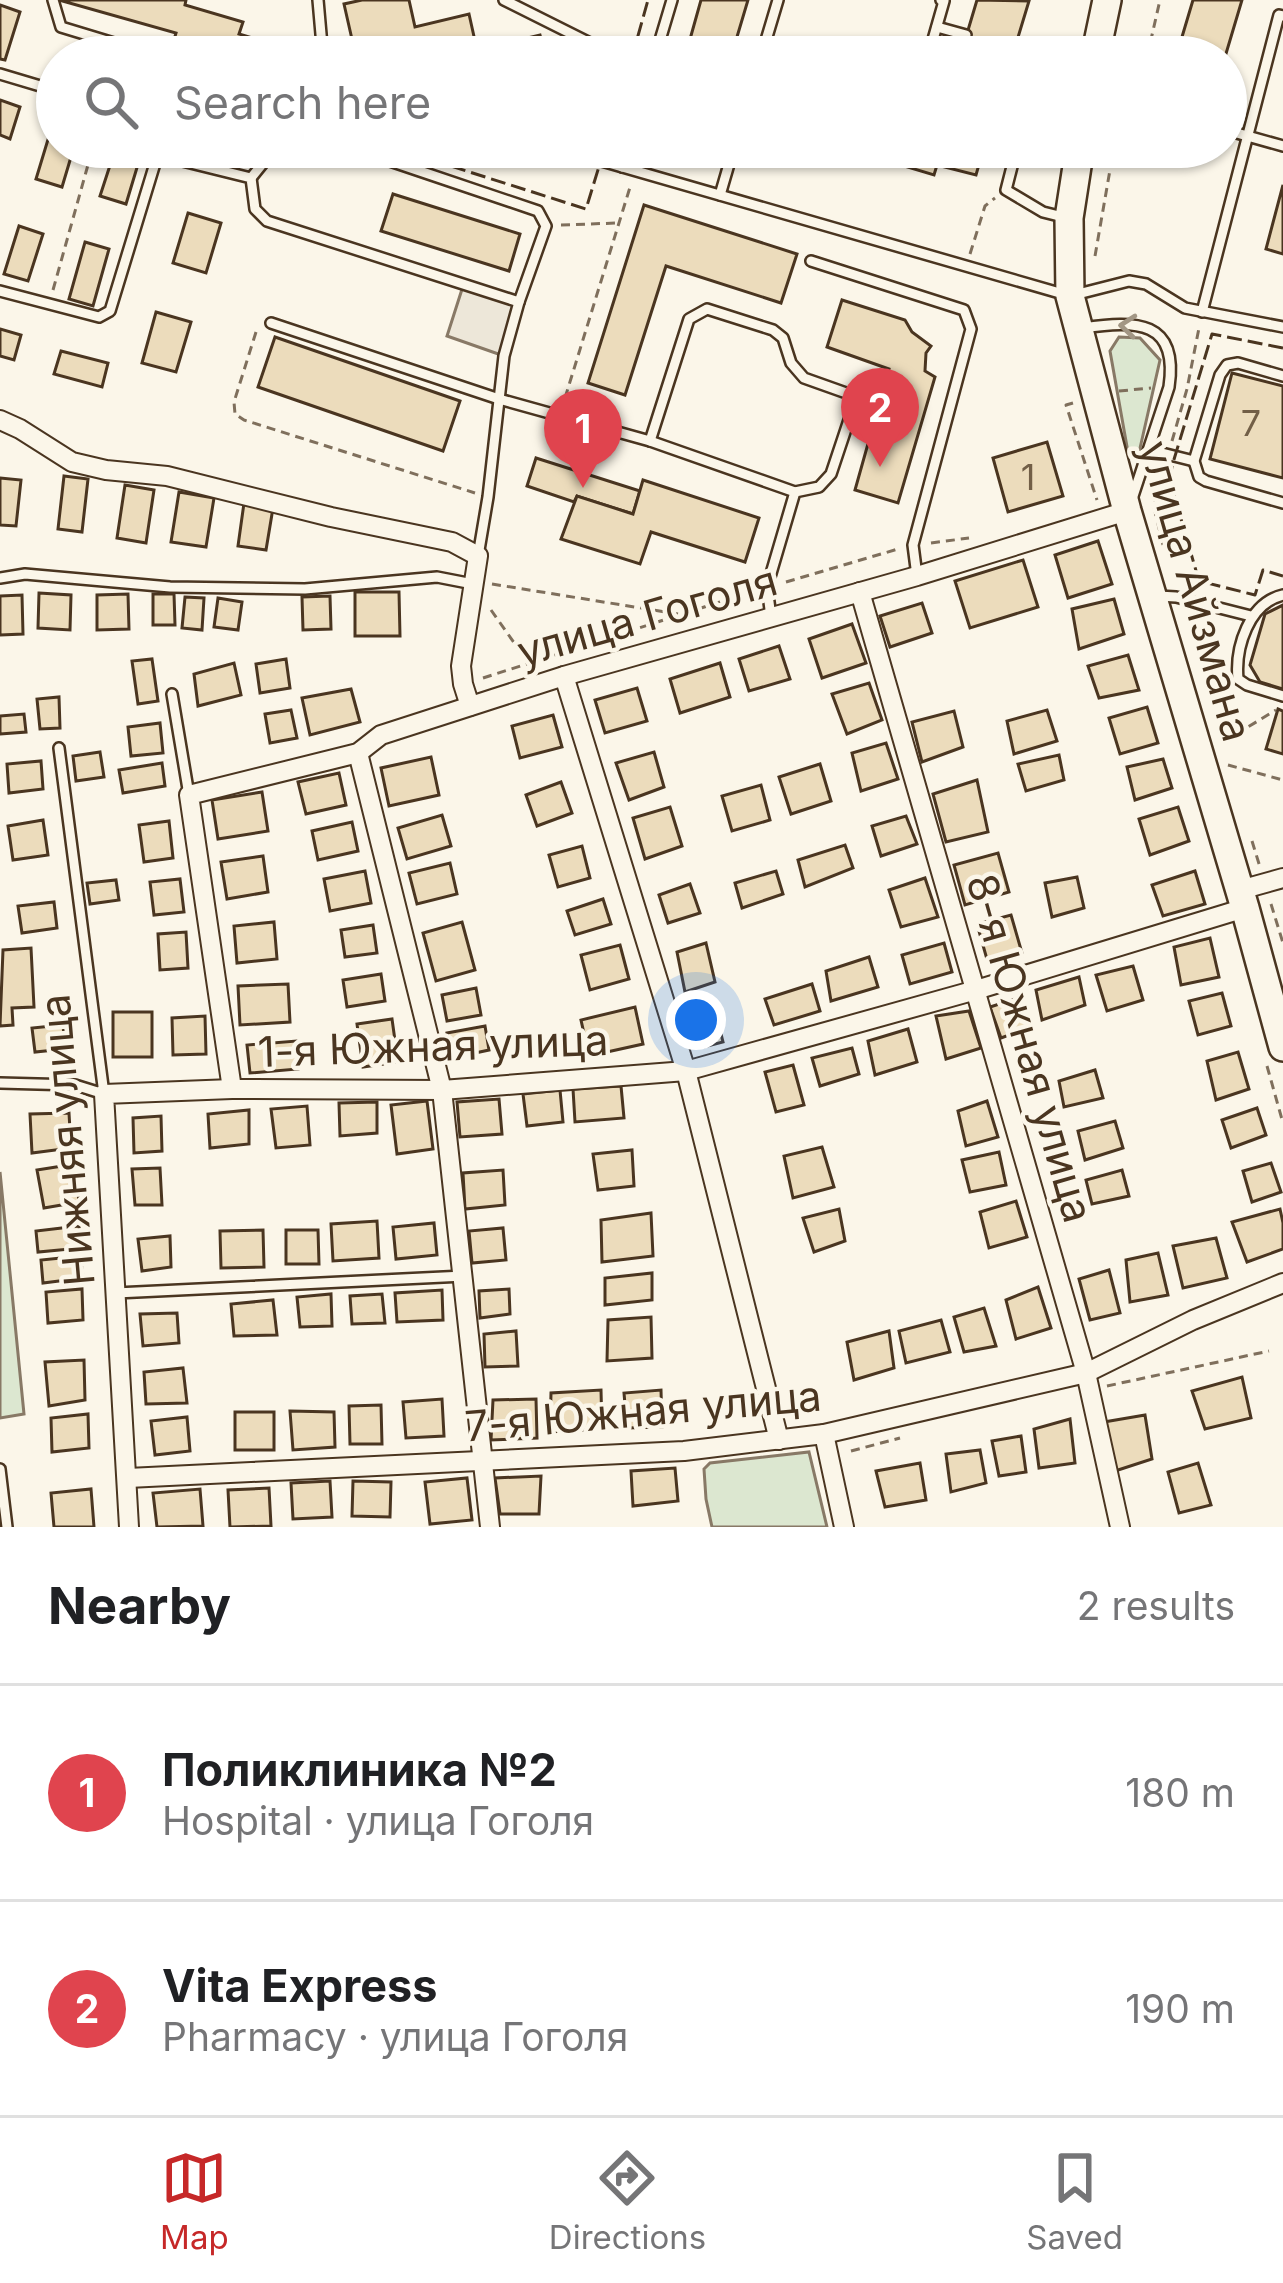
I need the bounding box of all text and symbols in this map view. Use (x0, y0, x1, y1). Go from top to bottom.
search box (36, 36, 1247, 168)
icon: search (78, 69, 144, 135)
text: Search here (174, 75, 431, 130)
one-way arrow (1118, 314, 1137, 339)
pin: 2 (841, 368, 919, 467)
pin: 1 (544, 389, 622, 488)
house number: 7 (1241, 401, 1261, 445)
street label: улица Айзмана (1129, 435, 1264, 747)
house number: 1 (1021, 455, 1035, 499)
street label: улица Гоголя (511, 554, 783, 677)
street label: 8-я Южная улица (956, 868, 1105, 1228)
your location (666, 990, 726, 1050)
street label: Нижняя улица (28, 992, 105, 1288)
street label: 1-я Южная улица (257, 1014, 609, 1077)
street label: 7-я Южная улица (463, 1370, 823, 1451)
text: Nearby (48, 1575, 231, 1636)
text: 2 results (1077, 1582, 1235, 1629)
text: Поликлиника №2 (162, 1742, 557, 1797)
text: 1 (79, 1769, 95, 1816)
text: 180 m (1125, 1769, 1235, 1816)
text: Hospital · улица Гоголя (162, 1797, 594, 1844)
text: Vita Express (162, 1958, 438, 2013)
text: 2 (75, 1985, 99, 2032)
text: 190 m (1125, 1985, 1235, 2032)
text: Pharmacy · улица Гоголя (162, 2013, 628, 2060)
tab: Map (160, 2145, 229, 2257)
tab: Directions (549, 2145, 706, 2257)
tab: Saved (1026, 2145, 1123, 2257)

